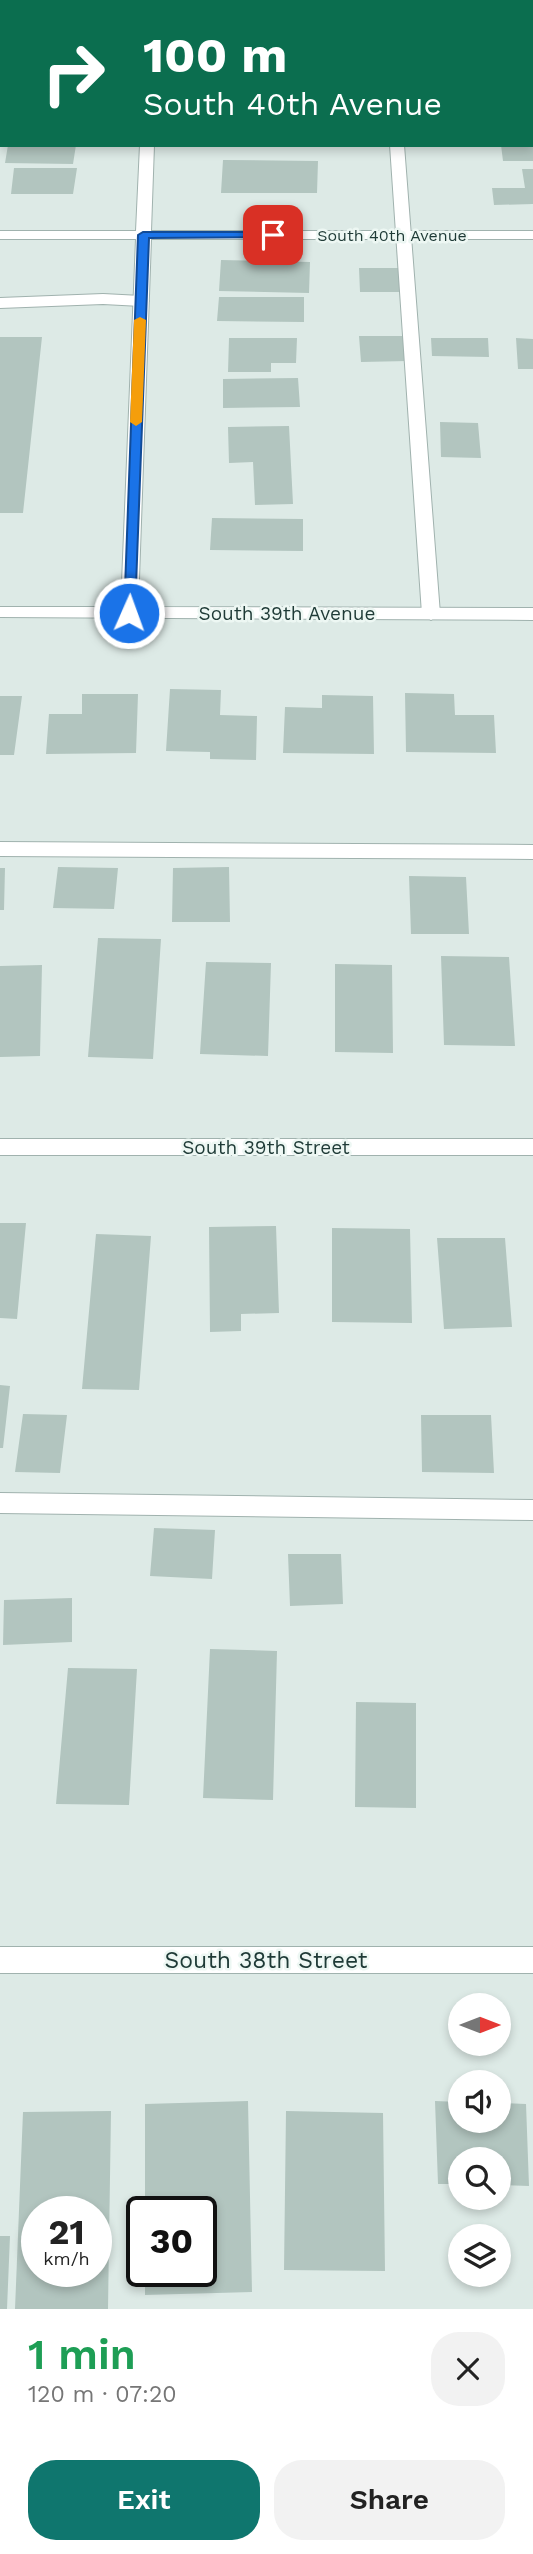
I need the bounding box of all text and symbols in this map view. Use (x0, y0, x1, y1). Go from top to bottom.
text: 100 m (143, 26, 287, 84)
icon: right (28, 28, 119, 119)
text: South 40th Avenue (143, 85, 442, 123)
pin (243, 205, 303, 265)
icon: arrive (254, 216, 292, 254)
street label: South 40th Avenue (317, 226, 467, 245)
position arrow (92, 576, 166, 650)
street label: South 39th Avenue (199, 602, 375, 625)
street label: South 39th Street (182, 1136, 350, 1159)
street label: South 38th Street (165, 1947, 368, 1974)
north arrow (448, 1993, 511, 2056)
map controls (448, 1993, 511, 2287)
button: sound (448, 2070, 511, 2133)
button: search (448, 2147, 511, 2210)
speed limit sign: 30 (126, 2196, 217, 2287)
text: 21 (49, 2211, 84, 2253)
button: layers (448, 2224, 511, 2287)
text: km/h (43, 2248, 90, 2269)
text: 1 min (28, 2330, 136, 2379)
button: close (431, 2332, 505, 2406)
text: 120 m · 07:20 (28, 2381, 177, 2408)
button: Exit (28, 2460, 260, 2540)
button: Share (274, 2460, 505, 2540)

